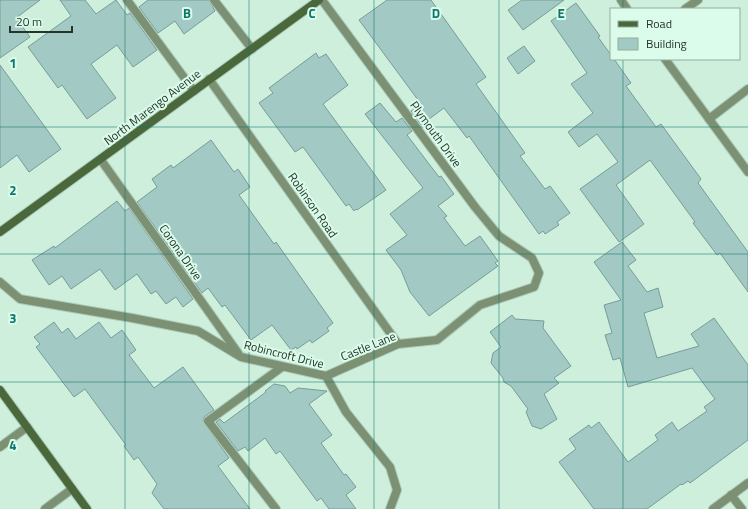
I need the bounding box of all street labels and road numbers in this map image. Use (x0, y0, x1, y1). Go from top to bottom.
street label: North Marengo Avenue (100, 64, 204, 150)
street label: Plymouth Drive (405, 97, 467, 171)
street label: Robinson Road (283, 168, 343, 242)
street label: Corona Drive (155, 220, 207, 284)
street label: Castle Lane (338, 326, 398, 366)
street label: Robincroft Drive (242, 335, 326, 373)

